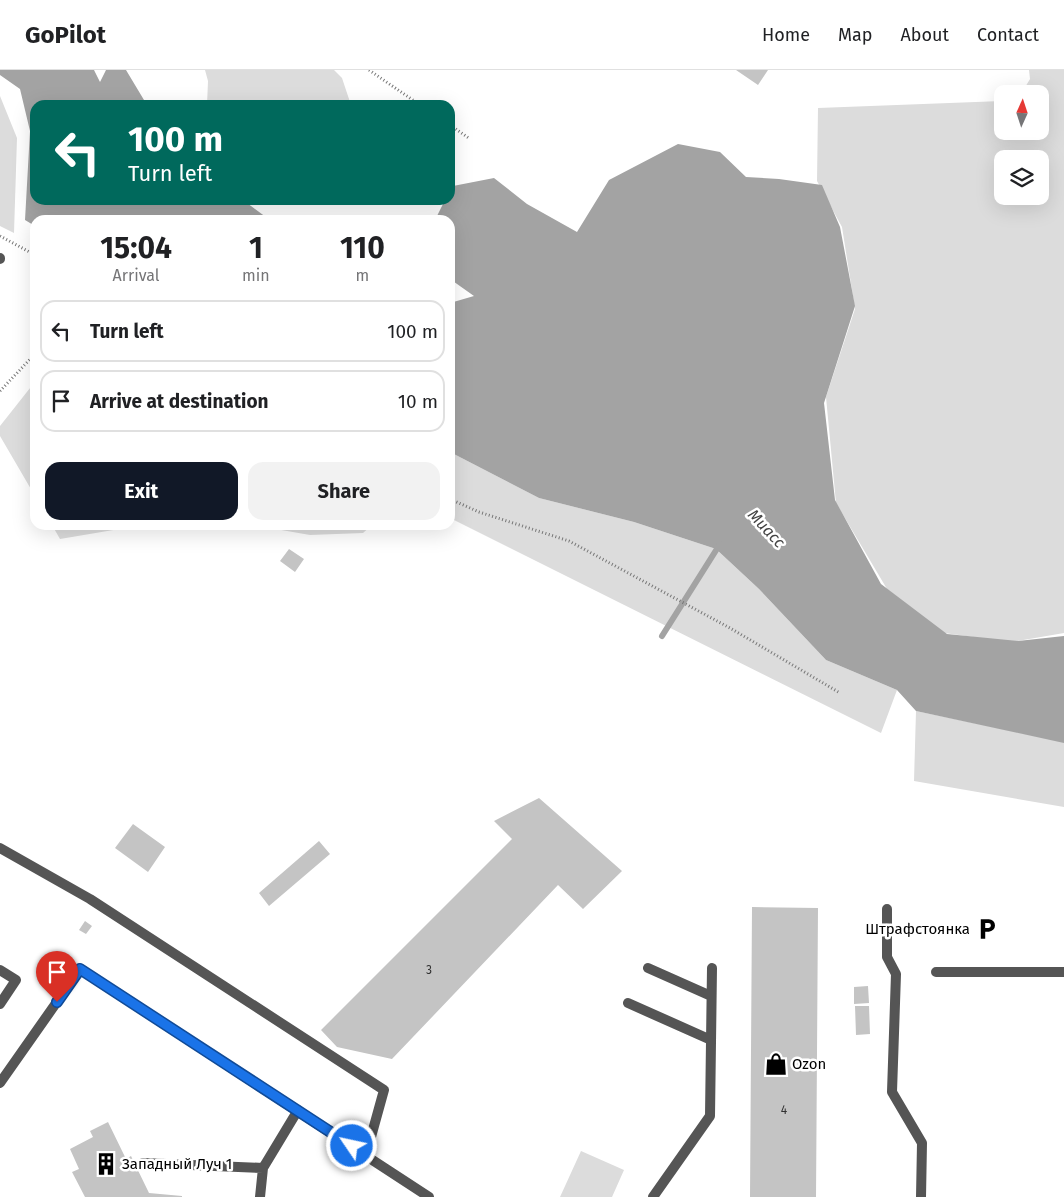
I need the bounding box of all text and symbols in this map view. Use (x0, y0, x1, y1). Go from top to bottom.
text: GoPilot (25, 21, 106, 49)
text: Home (762, 24, 810, 46)
text: Map (838, 24, 872, 46)
text: About (900, 24, 949, 46)
text: Contact (977, 24, 1039, 46)
north arrow (994, 85, 1049, 140)
map controls (994, 85, 1049, 205)
text: 100 m (128, 118, 223, 160)
icon: left (45, 120, 110, 185)
button: layers (994, 150, 1049, 205)
text: Turn left (128, 160, 212, 187)
text: 15:04 (100, 230, 172, 266)
text: 1 (249, 230, 263, 266)
text: 110 (340, 230, 385, 266)
text: Arrival (113, 266, 160, 285)
text: min (242, 266, 270, 285)
text: m (355, 266, 369, 285)
icon: left (47, 317, 75, 345)
text: Turn left (90, 320, 164, 343)
text: 100 m (387, 320, 438, 343)
icon: arrive (47, 387, 75, 415)
text: Arrive at destination (90, 390, 269, 413)
text: 10 m (398, 390, 438, 413)
button: Exit (45, 462, 238, 520)
button: Share (248, 462, 440, 520)
water label: Миасс (744, 505, 789, 552)
parking icon: Штрафстоянка (974, 916, 1000, 942)
place label: Штрафстоянка (865, 920, 970, 938)
pin (36, 951, 78, 1002)
icon: arrive (43, 958, 71, 986)
house number: 3 (426, 963, 432, 977)
shop icon: Ozon (763, 1051, 789, 1077)
place label: Ozon (792, 1055, 826, 1073)
house number: 4 (781, 1103, 788, 1117)
position arrow (325, 1119, 377, 1171)
building icon: Западный Луч 1 (93, 1151, 119, 1177)
place label: Западный Луч 1 (122, 1155, 232, 1173)

